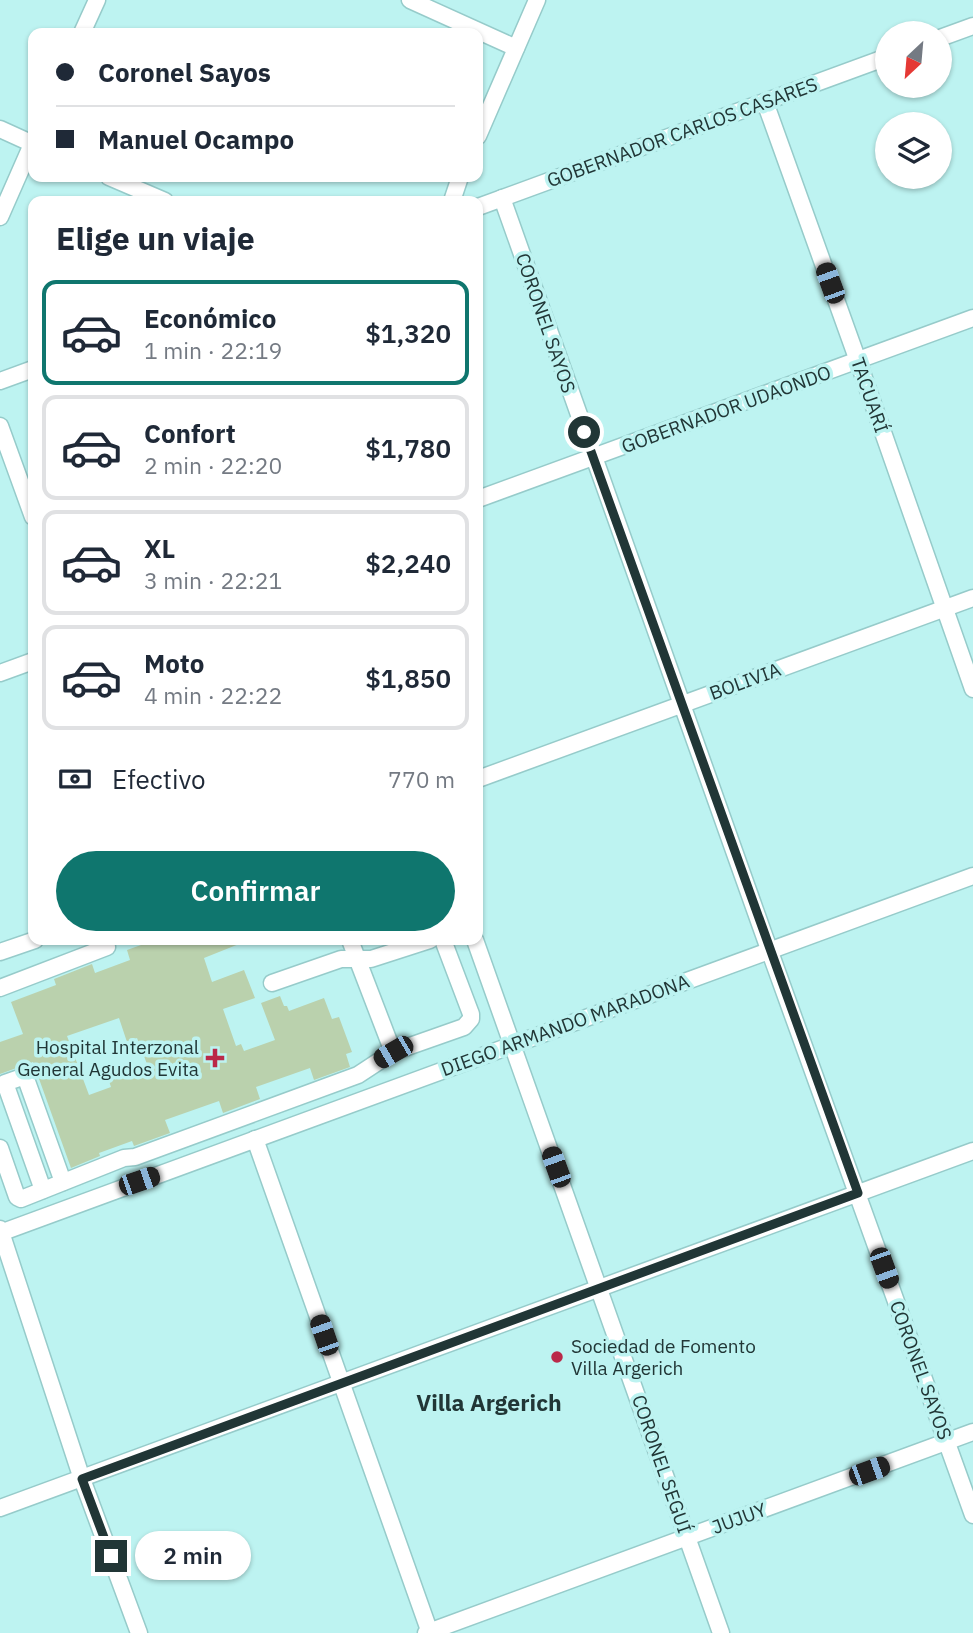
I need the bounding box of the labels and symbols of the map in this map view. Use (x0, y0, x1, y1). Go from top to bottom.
north arrow (875, 21, 952, 98)
street label: GOBERNADOR CARLOS CASARES (543, 72, 821, 192)
street label: CORONEL SAYOS (511, 250, 581, 396)
car (813, 260, 848, 306)
street label: TACUARÍ (846, 354, 894, 436)
street label: GOBERNADOR UDAONDO (618, 360, 834, 458)
route start (568, 416, 600, 448)
street label: BOLIVIA (706, 657, 784, 705)
street label: DIEGO ARMANDO MARADONA (438, 969, 692, 1081)
car (370, 1032, 417, 1072)
place label: Hospital Interzonal General Agudos Evita (17, 1035, 199, 1081)
marker: Hospital Interzonal General Agudos Evita (205, 1048, 225, 1068)
car (539, 1144, 574, 1190)
car (116, 1164, 163, 1198)
car (867, 1245, 902, 1291)
street label: CORONEL SAYOS (885, 1297, 957, 1443)
car (308, 1312, 341, 1358)
place label: Sociedad de Fomento Villa Argerich (571, 1334, 756, 1380)
marker: Sociedad de Fomento Villa Argerich (549, 1349, 565, 1365)
district label: Villa Argerich (416, 1387, 562, 1417)
street label: CORONEL SEGUÍ (627, 1392, 697, 1536)
car (846, 1454, 893, 1488)
street label: JUJUY (709, 1497, 770, 1539)
callout: 2 min (136, 1532, 251, 1580)
route end (95, 1540, 127, 1572)

